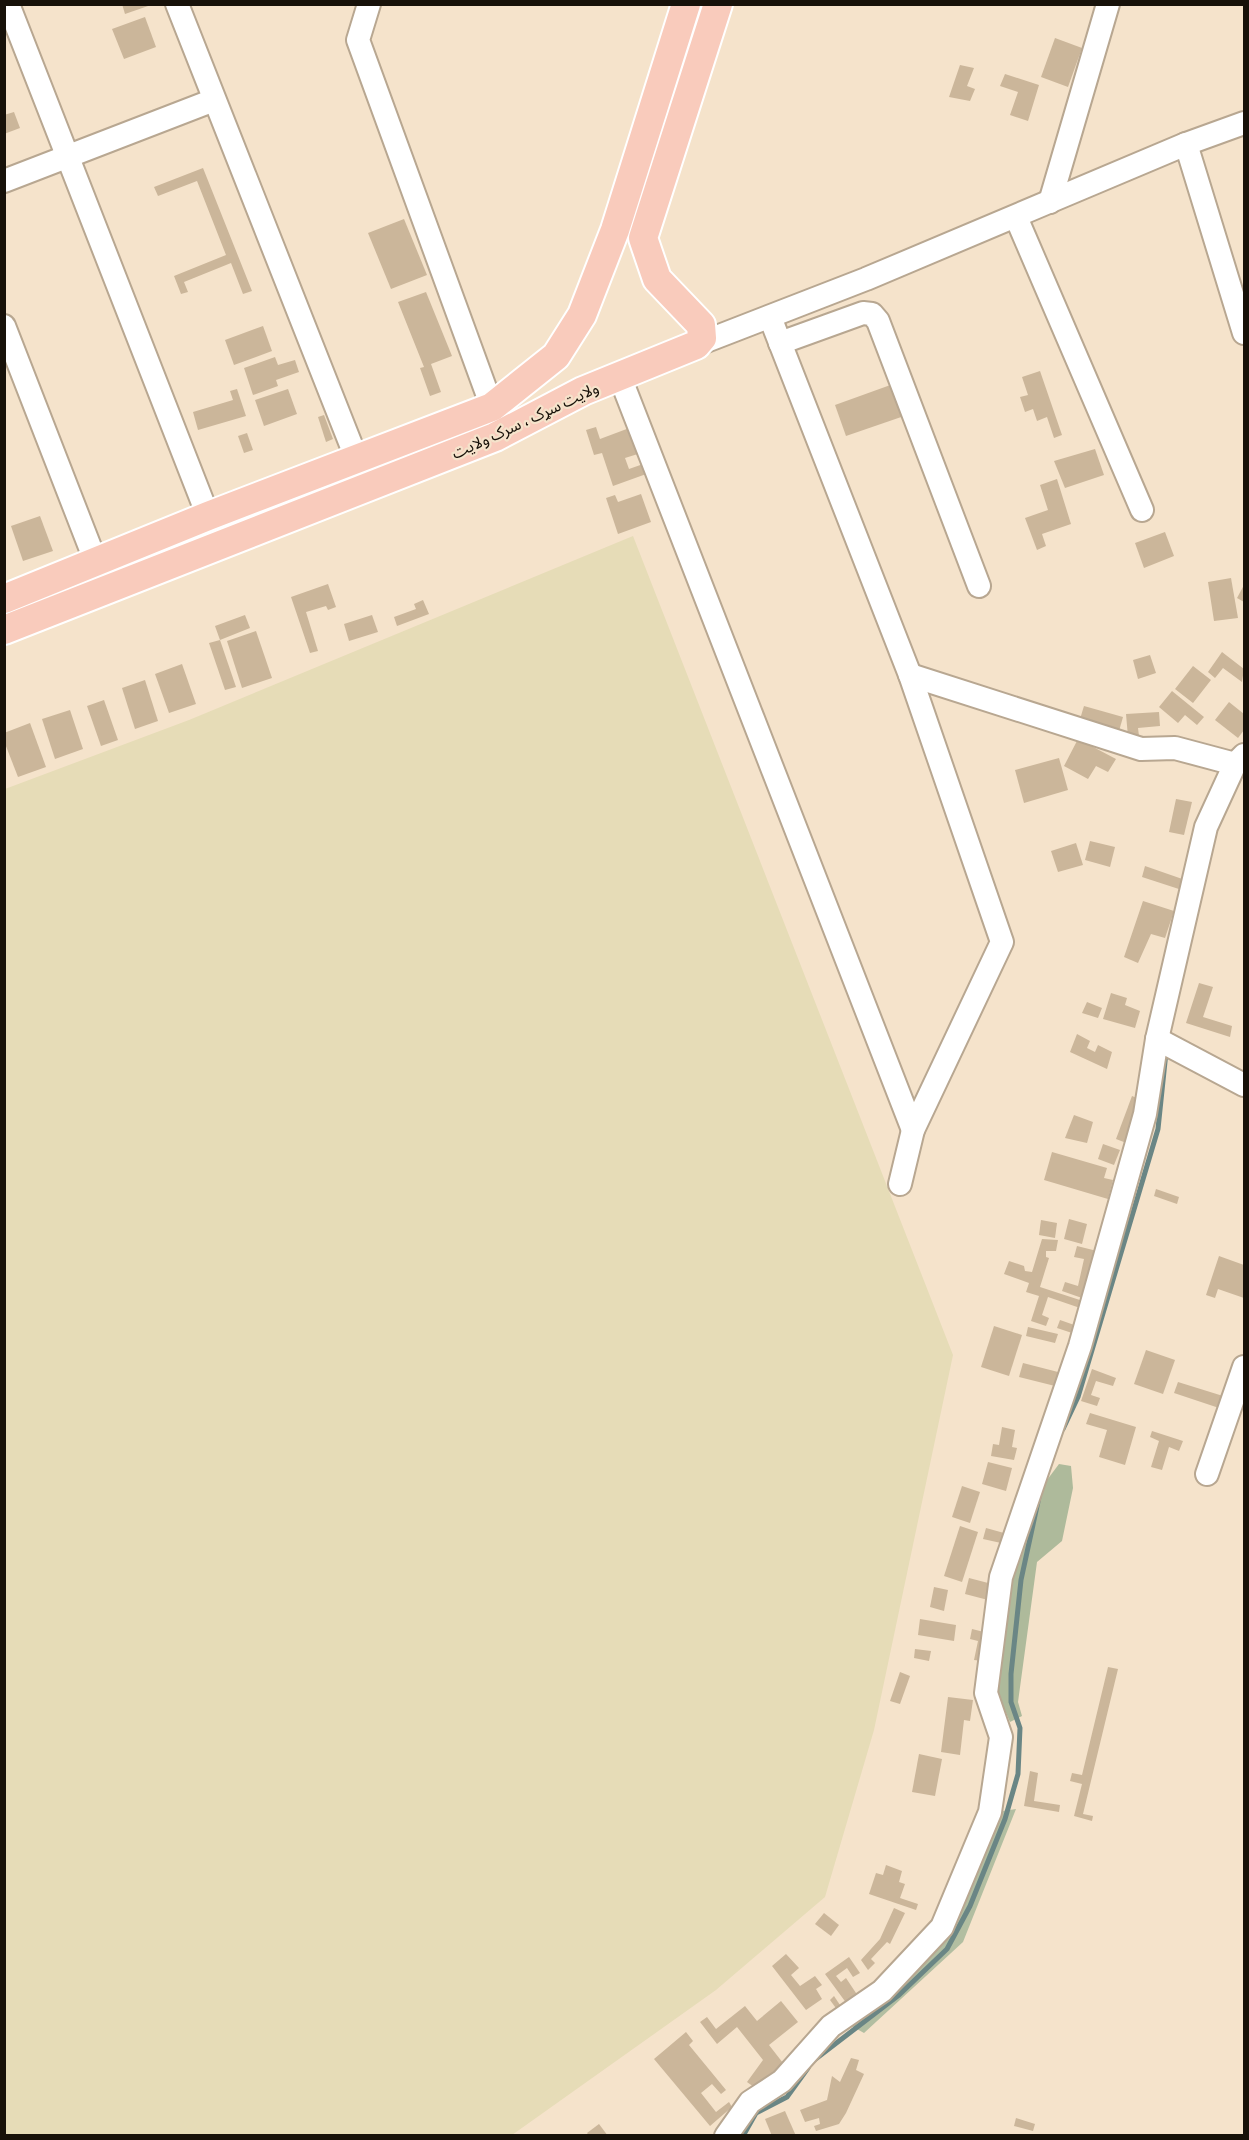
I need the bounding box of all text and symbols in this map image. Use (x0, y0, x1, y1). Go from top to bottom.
street label: ولایت سړک ، سرک ولایت (448, 376, 602, 464)

